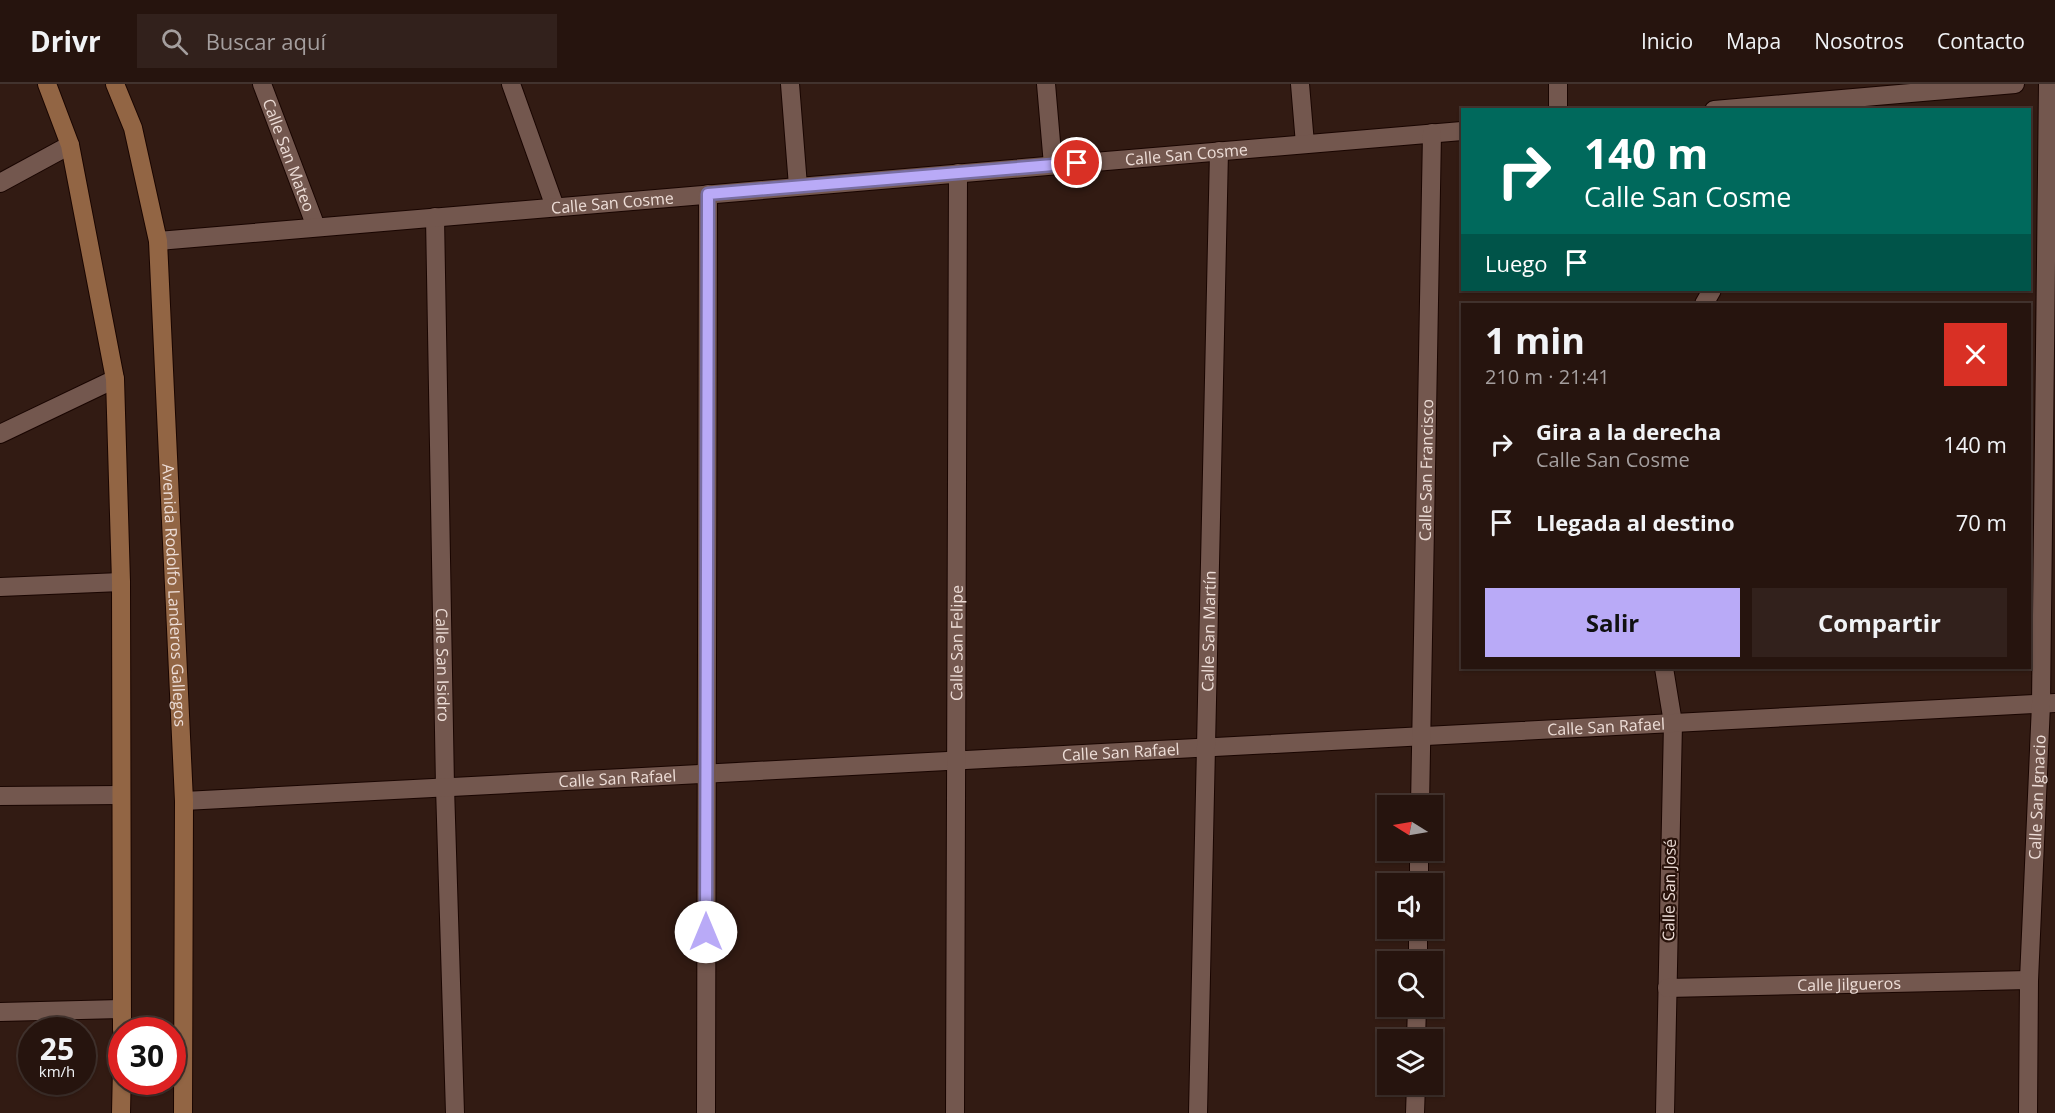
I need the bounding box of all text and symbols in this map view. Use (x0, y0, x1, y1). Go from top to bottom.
search box (137, 14, 557, 68)
text: Drivr (30, 22, 101, 60)
icon: search (158, 25, 191, 58)
text: Buscar aquí (206, 26, 326, 56)
text: Inicio (1641, 27, 1693, 55)
text: Mapa (1726, 27, 1781, 55)
text: Nosotros (1814, 27, 1904, 55)
text: Contacto (1937, 27, 2025, 55)
street label: Calle San Mateo (257, 95, 320, 215)
text: 140 m (1584, 124, 1708, 181)
icon: right (1485, 132, 1563, 210)
pin (1051, 137, 1102, 188)
street label: Calle San Cosme (1124, 138, 1249, 170)
icon: arrive (1060, 146, 1093, 179)
text: Calle San Cosme (1584, 178, 1791, 215)
street label: Calle San Cosme (550, 187, 675, 219)
icon: arrive (1560, 246, 1593, 279)
text: Luego (1485, 248, 1548, 278)
text: 1 min (1485, 316, 1585, 365)
button: close (1944, 323, 2007, 386)
text: 210 m · 21:41 (1485, 363, 1610, 390)
street label: Calle San Francisco (1414, 399, 1438, 541)
text: Gira a la derecha (1536, 416, 1721, 446)
icon: right (1485, 428, 1518, 461)
text: 140 m (1943, 429, 2007, 459)
text: Calle San Cosme (1536, 446, 1690, 473)
street label: Avenida Rodolfo Landeros Gallegos (157, 463, 192, 727)
icon: arrive (1485, 506, 1518, 539)
text: Llegada al destino (1536, 507, 1735, 537)
text: 70 m (1956, 507, 2007, 537)
street label: Calle San Martín (1196, 570, 1221, 692)
street label: Calle San Felipe (945, 585, 968, 701)
button: Salir (1485, 588, 1740, 657)
button: Compartir (1752, 588, 2007, 657)
street label: Calle San Isidro (431, 608, 455, 722)
street label: Calle San Rafael (1547, 712, 1666, 741)
street label: Calle San Ignacio (2023, 734, 2051, 860)
street label: Calle San Rafael (1061, 738, 1180, 766)
street label: Calle San Rafael (558, 764, 677, 792)
north arrow (1377, 795, 1443, 861)
map controls (1377, 795, 1443, 1095)
street label: Calle San José (1657, 839, 1681, 941)
button: sound (1377, 873, 1443, 939)
position arrow (674, 900, 738, 964)
button: search (1377, 951, 1443, 1017)
street label: Calle Jilgueros (1797, 972, 1901, 996)
speed limit sign: 30 (108, 1017, 186, 1095)
text: 25 (40, 1028, 74, 1069)
button: layers (1377, 1029, 1443, 1095)
text: km/h (39, 1061, 75, 1081)

